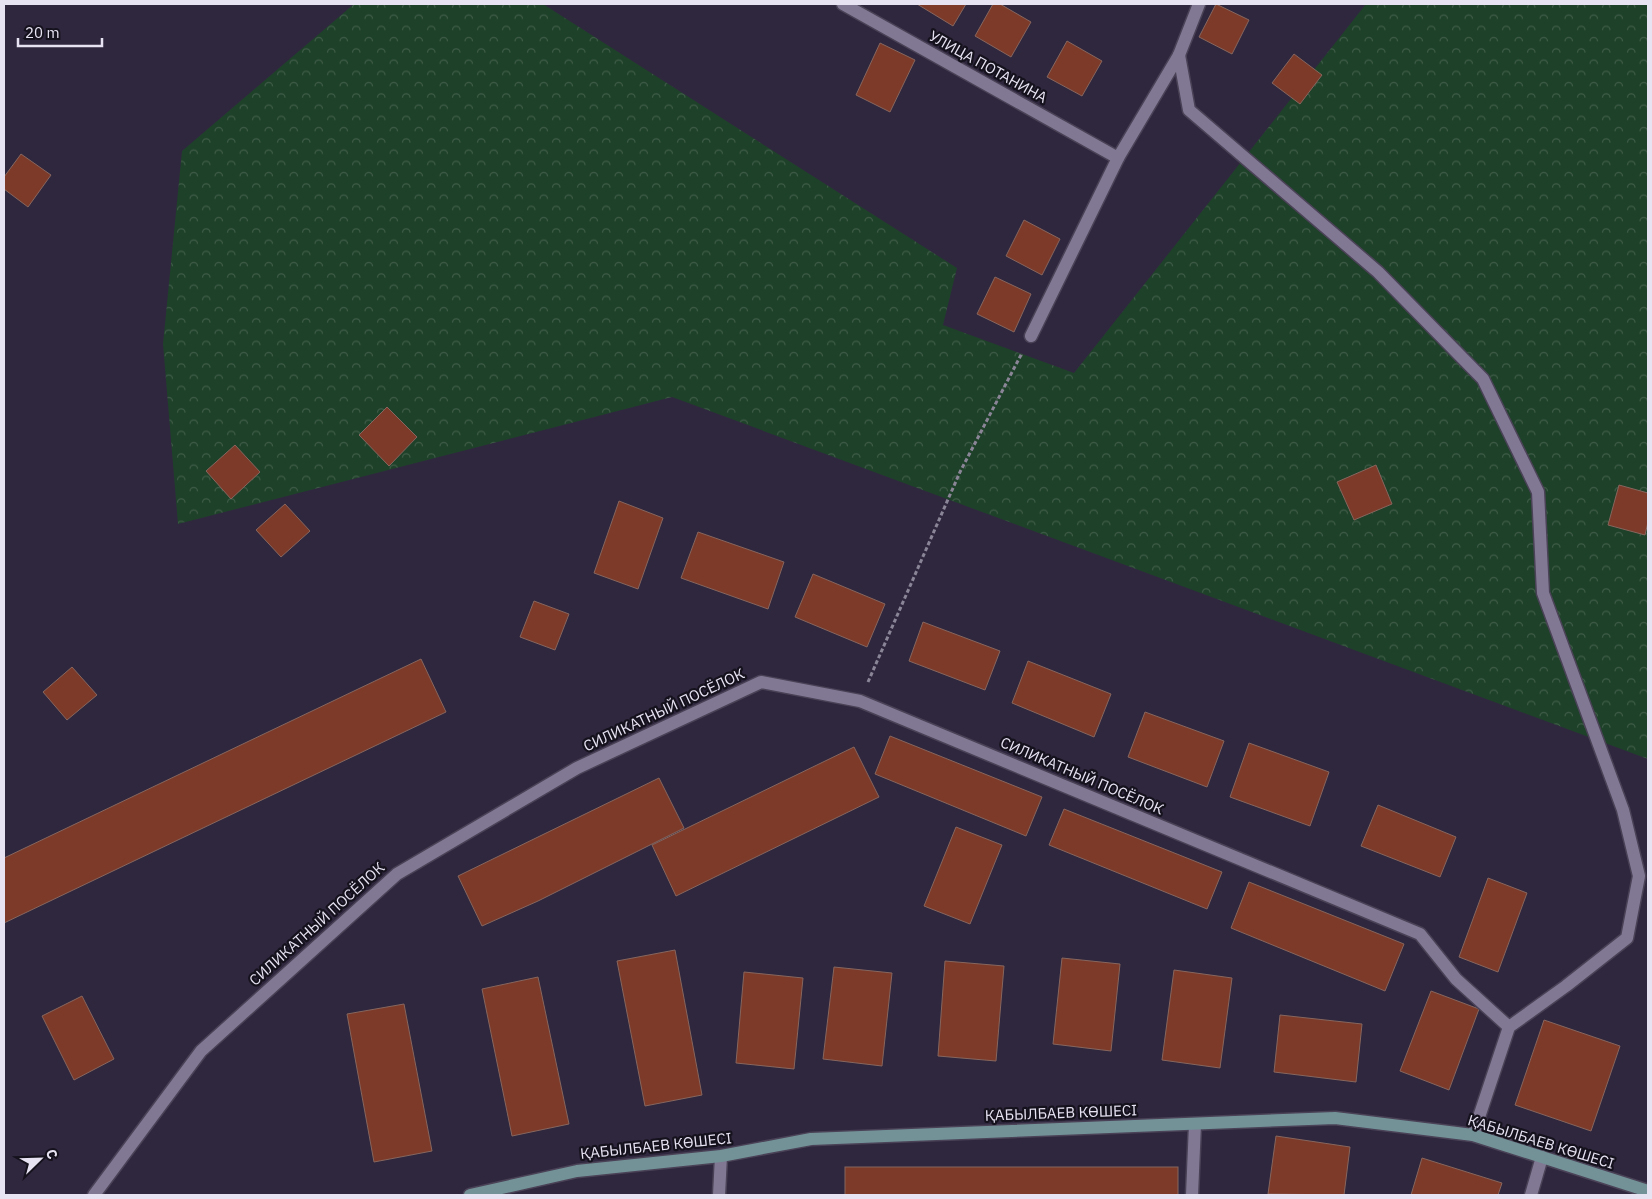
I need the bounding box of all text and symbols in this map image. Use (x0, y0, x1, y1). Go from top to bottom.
scale bar (18, 15, 101, 47)
text: 20 m (25, 23, 60, 42)
street label: УЛИЦА ПОТАНИНА (926, 26, 1051, 107)
street label: СИЛИКАТНЫЙ ПОСЁЛОК (580, 664, 747, 755)
street label: СИЛИКАТНЫЙ ПОСЁЛОК (998, 732, 1167, 819)
street label: СИЛИКАТНЫЙ ПОСЁЛОК (245, 858, 388, 989)
street label: ҚАБЫЛБАЕВ КӨШЕСІ (985, 1100, 1137, 1125)
street label: ҚАБЫЛБАЕВ КӨШЕСІ (1466, 1110, 1617, 1173)
street label: ҚАБЫЛБАЕВ КӨШЕСІ (579, 1128, 733, 1163)
north arrow (15, 1134, 65, 1184)
text: С (42, 1146, 62, 1162)

